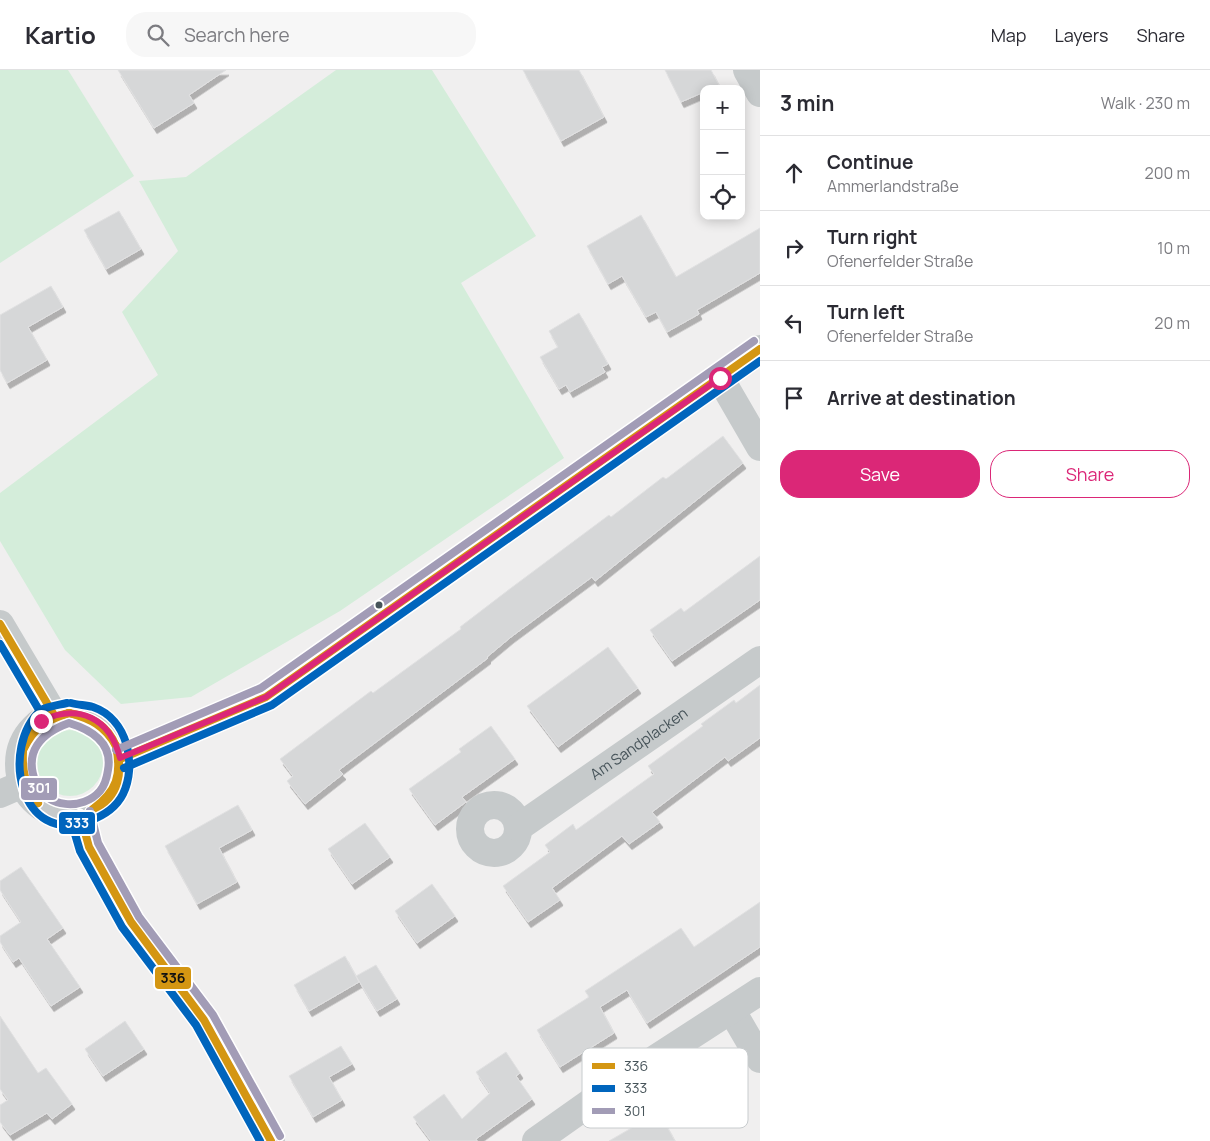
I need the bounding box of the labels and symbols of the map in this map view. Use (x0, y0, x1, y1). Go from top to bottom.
route start (709, 367, 732, 390)
unlabelled marker (374, 600, 384, 610)
street label: Am Sandplacken (586, 702, 692, 785)
route end (30, 710, 53, 733)
line badge: 301 (20, 777, 58, 801)
text: 301 (27, 778, 51, 797)
line badge: 333 (58, 811, 96, 835)
text: 333 (65, 813, 89, 832)
line badge: 336 (154, 966, 192, 990)
text: 336 (161, 968, 185, 987)
legend (582, 1048, 748, 1128)
text: 336 (624, 1056, 648, 1075)
text: 333 (624, 1078, 647, 1097)
text: 301 (624, 1101, 646, 1120)

